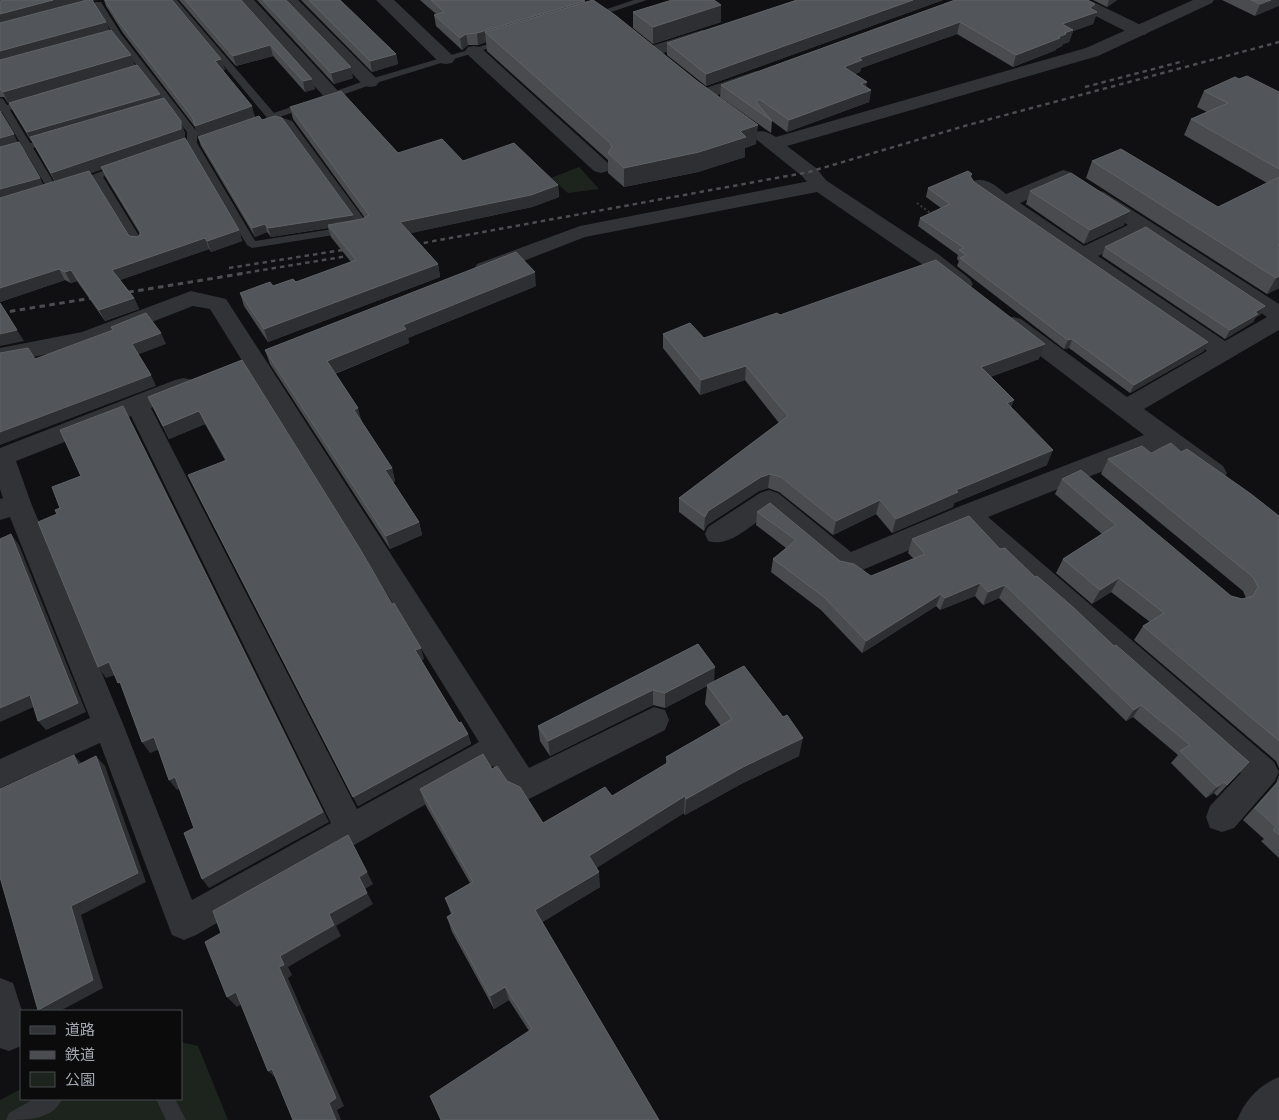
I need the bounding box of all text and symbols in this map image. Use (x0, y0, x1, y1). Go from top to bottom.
legend (20, 1010, 182, 1100)
text: 道路 (65, 1021, 95, 1039)
text: 鉄道 (65, 1046, 95, 1064)
text: 公園 (65, 1071, 95, 1089)

